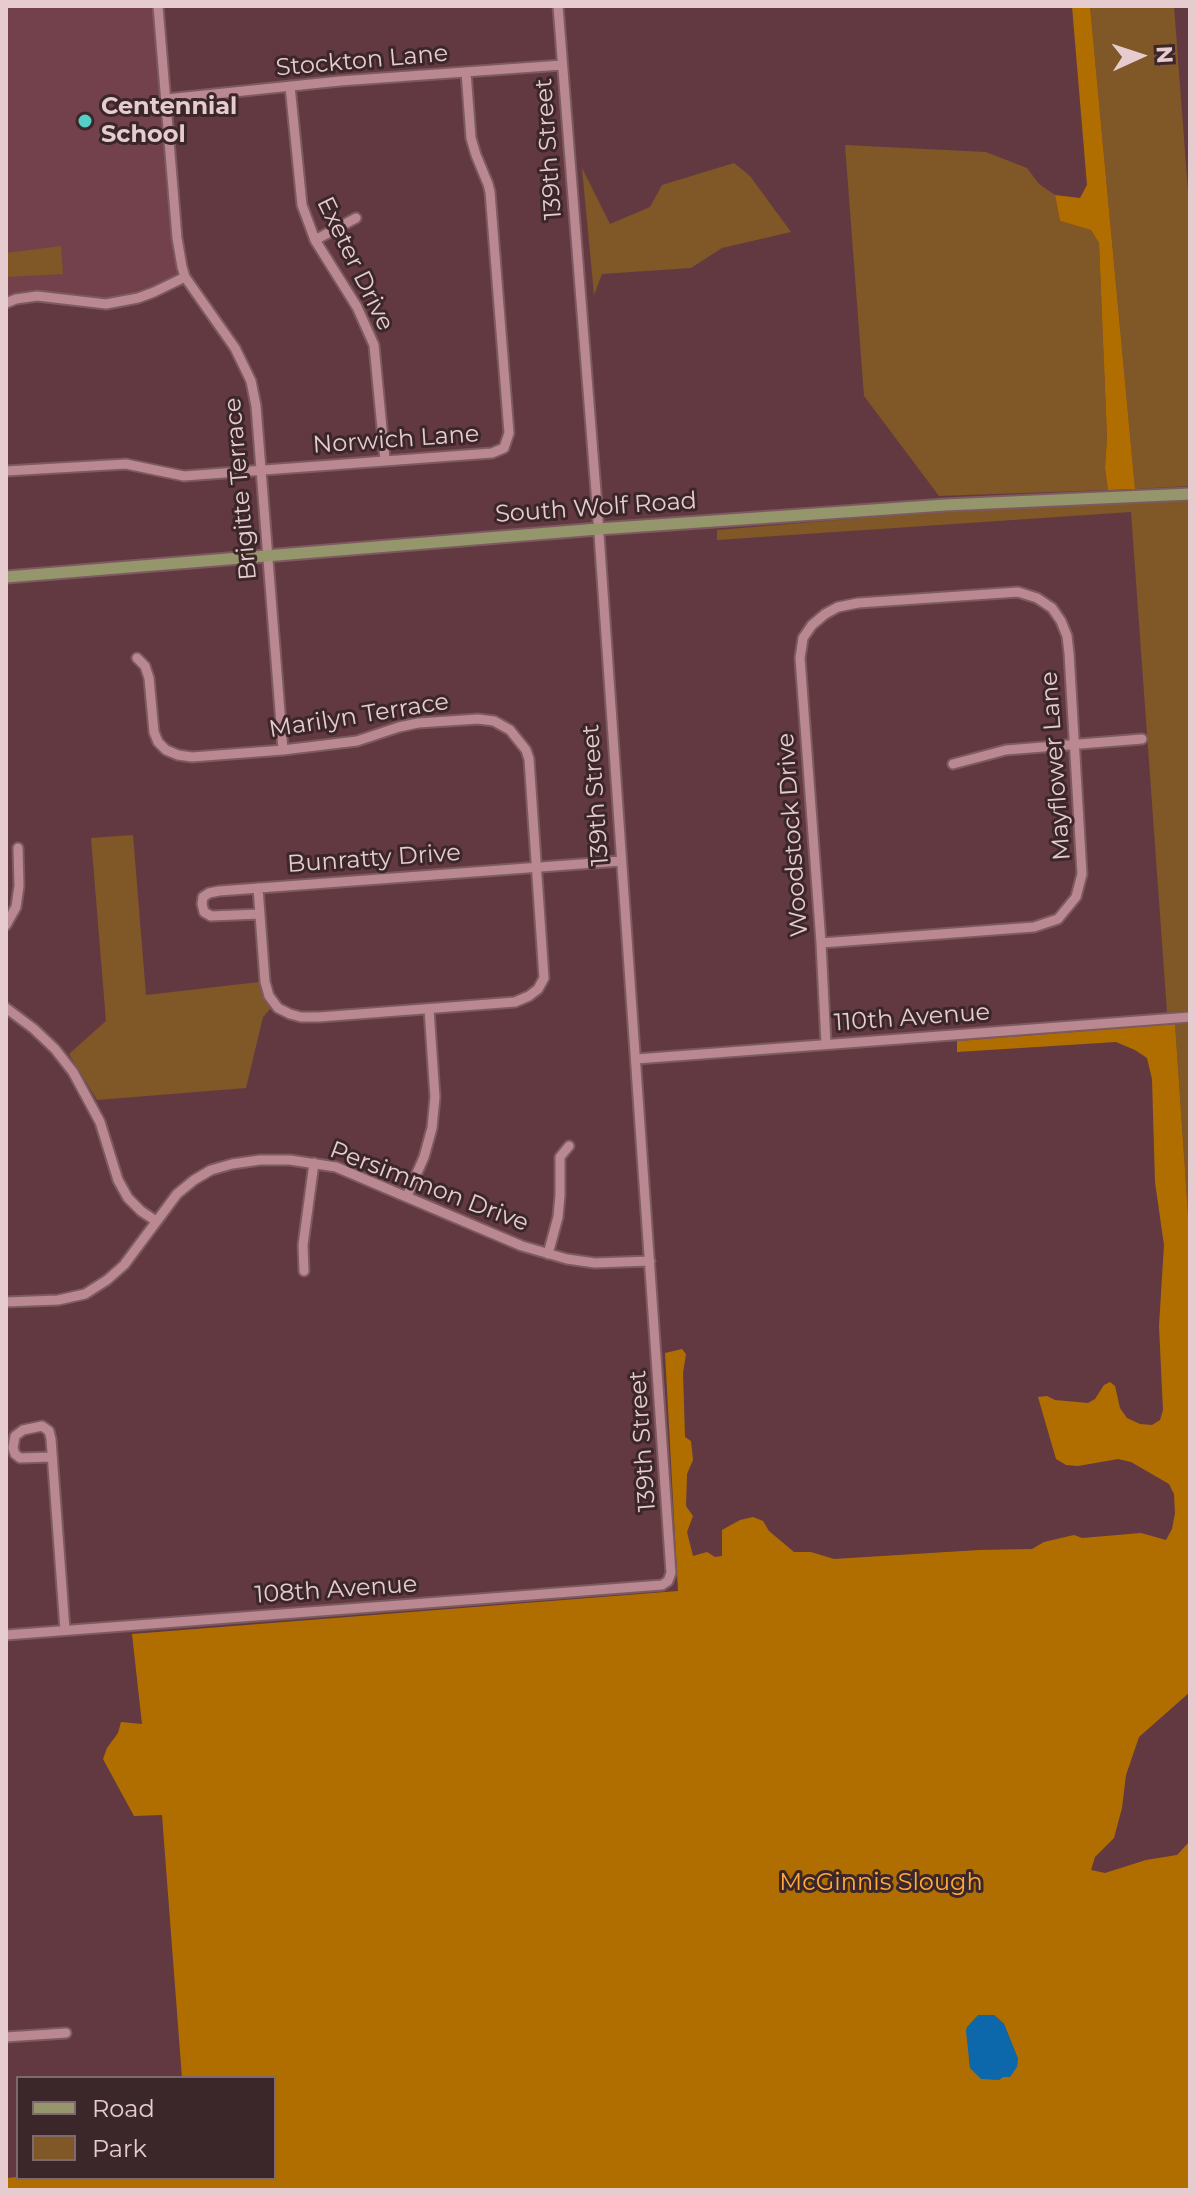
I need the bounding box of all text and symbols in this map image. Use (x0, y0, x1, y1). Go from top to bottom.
north arrow (1100, 16, 1180, 96)
street label: Stockton Lane (275, 39, 449, 83)
text: N (1151, 45, 1178, 64)
street label: 139th Street (530, 77, 568, 221)
place label: Centennial School (101, 93, 237, 149)
marker: Centennial School (76, 112, 94, 130)
street label: Exeter Drive (310, 192, 400, 336)
street label: Brigitte Terrace (219, 397, 263, 581)
street label: Norwich Lane (312, 420, 480, 460)
street label: South Wolf Road (494, 487, 698, 529)
street label: Mayflower Lane (1035, 671, 1077, 861)
street label: Marilyn Terrace (267, 688, 451, 744)
street label: 139th Street (577, 723, 615, 867)
street label: Woodstock Drive (771, 732, 815, 938)
street label: Bunratty Drive (286, 839, 462, 879)
street label: 110th Avenue (833, 998, 991, 1038)
street label: Persimmon Drive (326, 1136, 532, 1238)
street label: 139th Street (624, 1369, 662, 1513)
street label: 108th Avenue (254, 1570, 418, 1610)
park label: McGinnis Slough (779, 1869, 983, 1897)
legend (16, 2076, 276, 2180)
text: Road (92, 2094, 155, 2123)
text: Park (92, 2134, 147, 2163)

